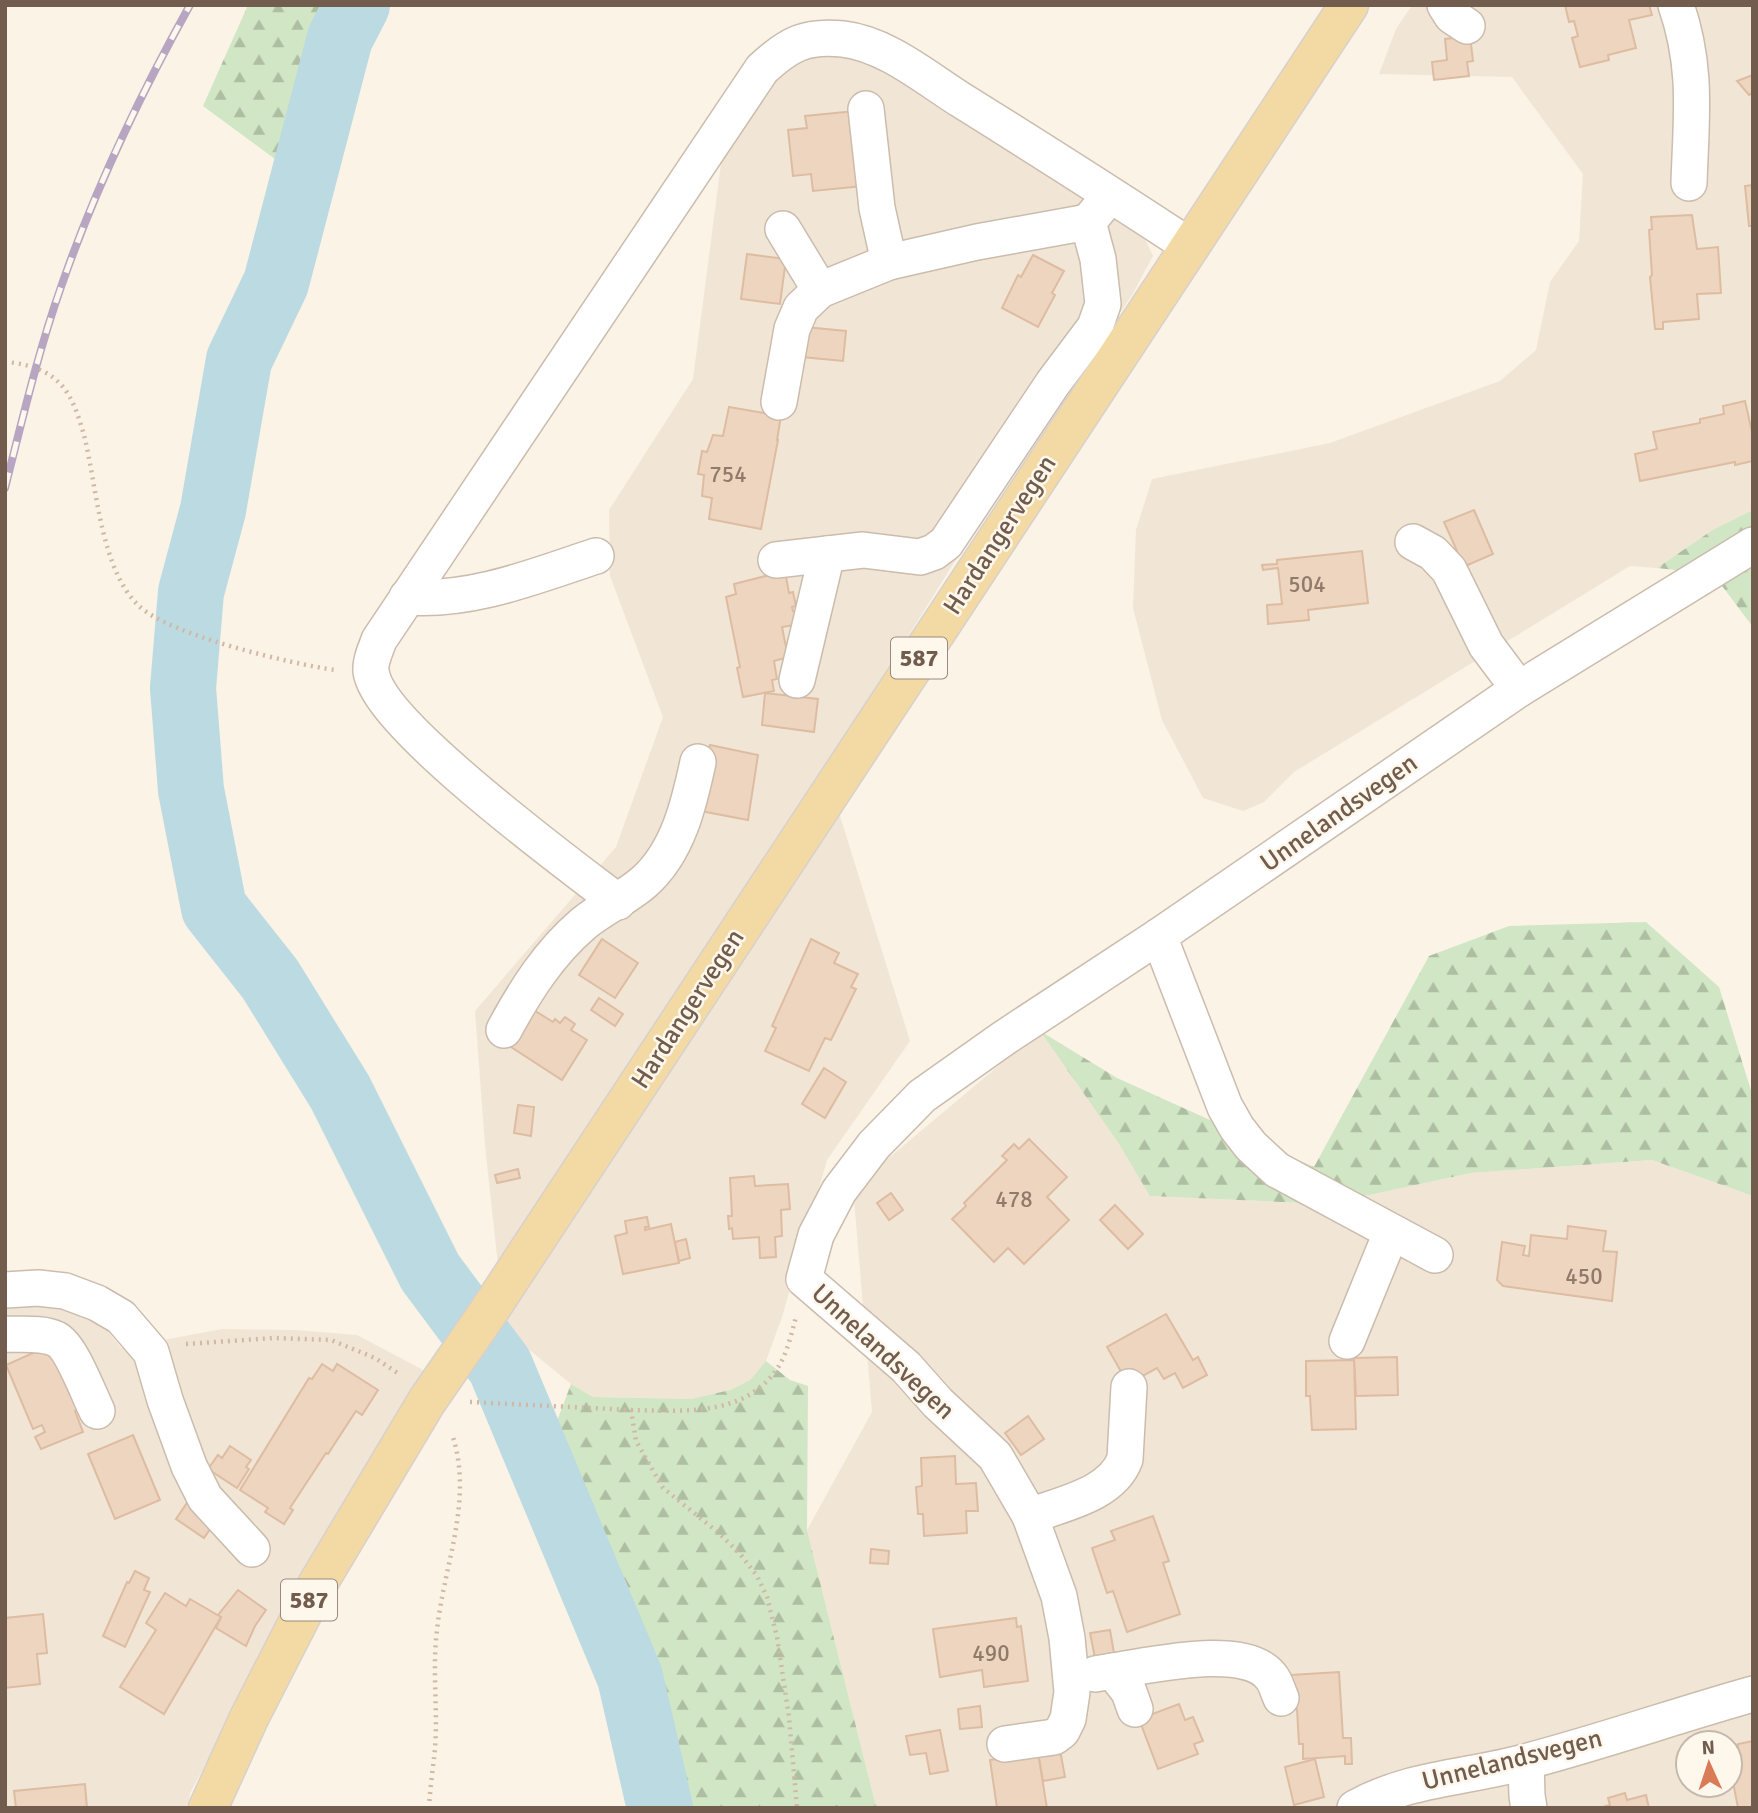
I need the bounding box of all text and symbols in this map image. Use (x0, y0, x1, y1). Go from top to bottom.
street label: Hardangervegen (937, 449, 1063, 621)
house number: 754 (709, 460, 747, 489)
house number: 504 (1288, 570, 1326, 599)
road number: 587 (891, 638, 947, 678)
street label: Unnelandsvegen (1254, 747, 1424, 879)
street label: Hardangervegen (625, 923, 751, 1095)
house number: 478 (995, 1185, 1033, 1214)
house number: 450 (1565, 1262, 1603, 1291)
street label: Unnelandsvegen (805, 1277, 961, 1427)
road number: 587 (281, 1580, 337, 1620)
house number: 490 (972, 1639, 1010, 1668)
street label: Unnelandsvegen (1419, 1722, 1605, 1798)
north arrow (1674, 1729, 1744, 1799)
text: N (1701, 1736, 1715, 1760)

